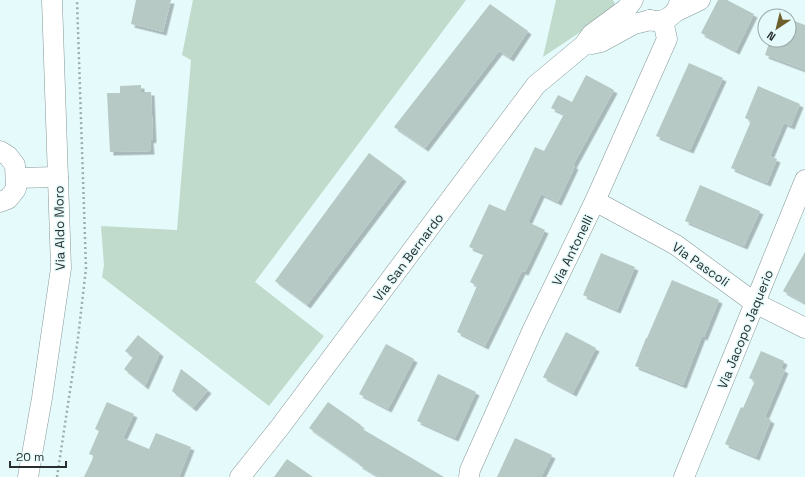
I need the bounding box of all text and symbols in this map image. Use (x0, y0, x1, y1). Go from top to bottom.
north arrow (757, 8, 797, 48)
text: N (764, 28, 778, 44)
street label: Via Aldo Moro (50, 185, 69, 271)
street label: Via San Bernardo (370, 210, 447, 305)
street label: Via Antonelli (548, 212, 597, 288)
street label: Via Pascoli (669, 238, 733, 290)
street label: Via Jacopo Jaquerio (714, 267, 777, 391)
scale bar (10, 443, 66, 469)
text: 20 m (16, 449, 44, 465)

